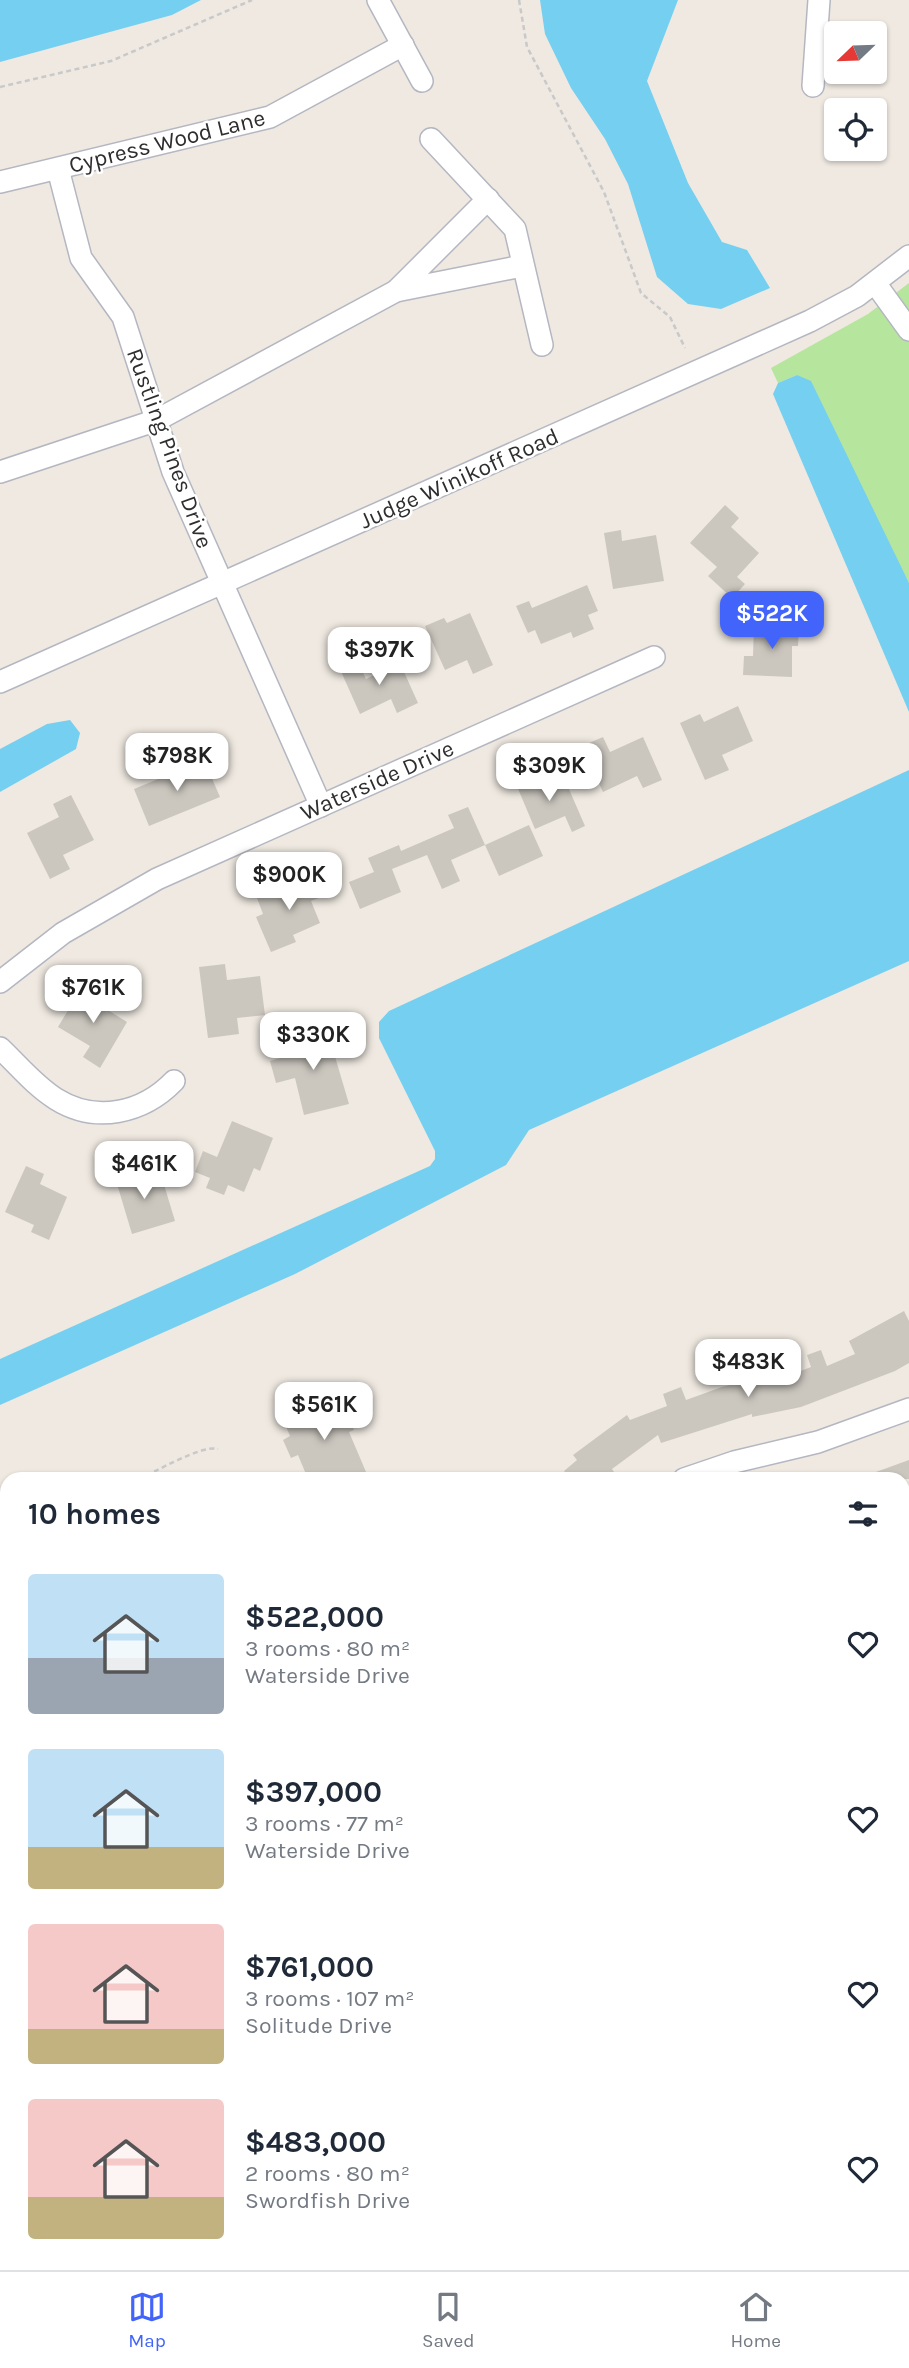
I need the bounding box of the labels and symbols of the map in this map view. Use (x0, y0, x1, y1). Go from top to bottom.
north arrow (824, 21, 887, 84)
street label: Cypress Wood Lane (66, 104, 268, 179)
street label: Rustling Pines Drive (121, 344, 218, 552)
street label: Judge Winikoff Road (356, 422, 563, 535)
pin: $522K (723, 592, 821, 651)
pin: $397K (330, 628, 428, 687)
pin: $798K (128, 734, 226, 793)
street label: Waterside Drive (296, 735, 458, 826)
pin: $309K (500, 744, 598, 803)
pin: $900K (240, 852, 338, 912)
pin: $761K (44, 965, 142, 1025)
pin: $330K (264, 1012, 362, 1072)
pin: $461K (95, 1142, 193, 1201)
pin: $483K (699, 1340, 797, 1399)
pin: $561K (275, 1382, 373, 1442)

